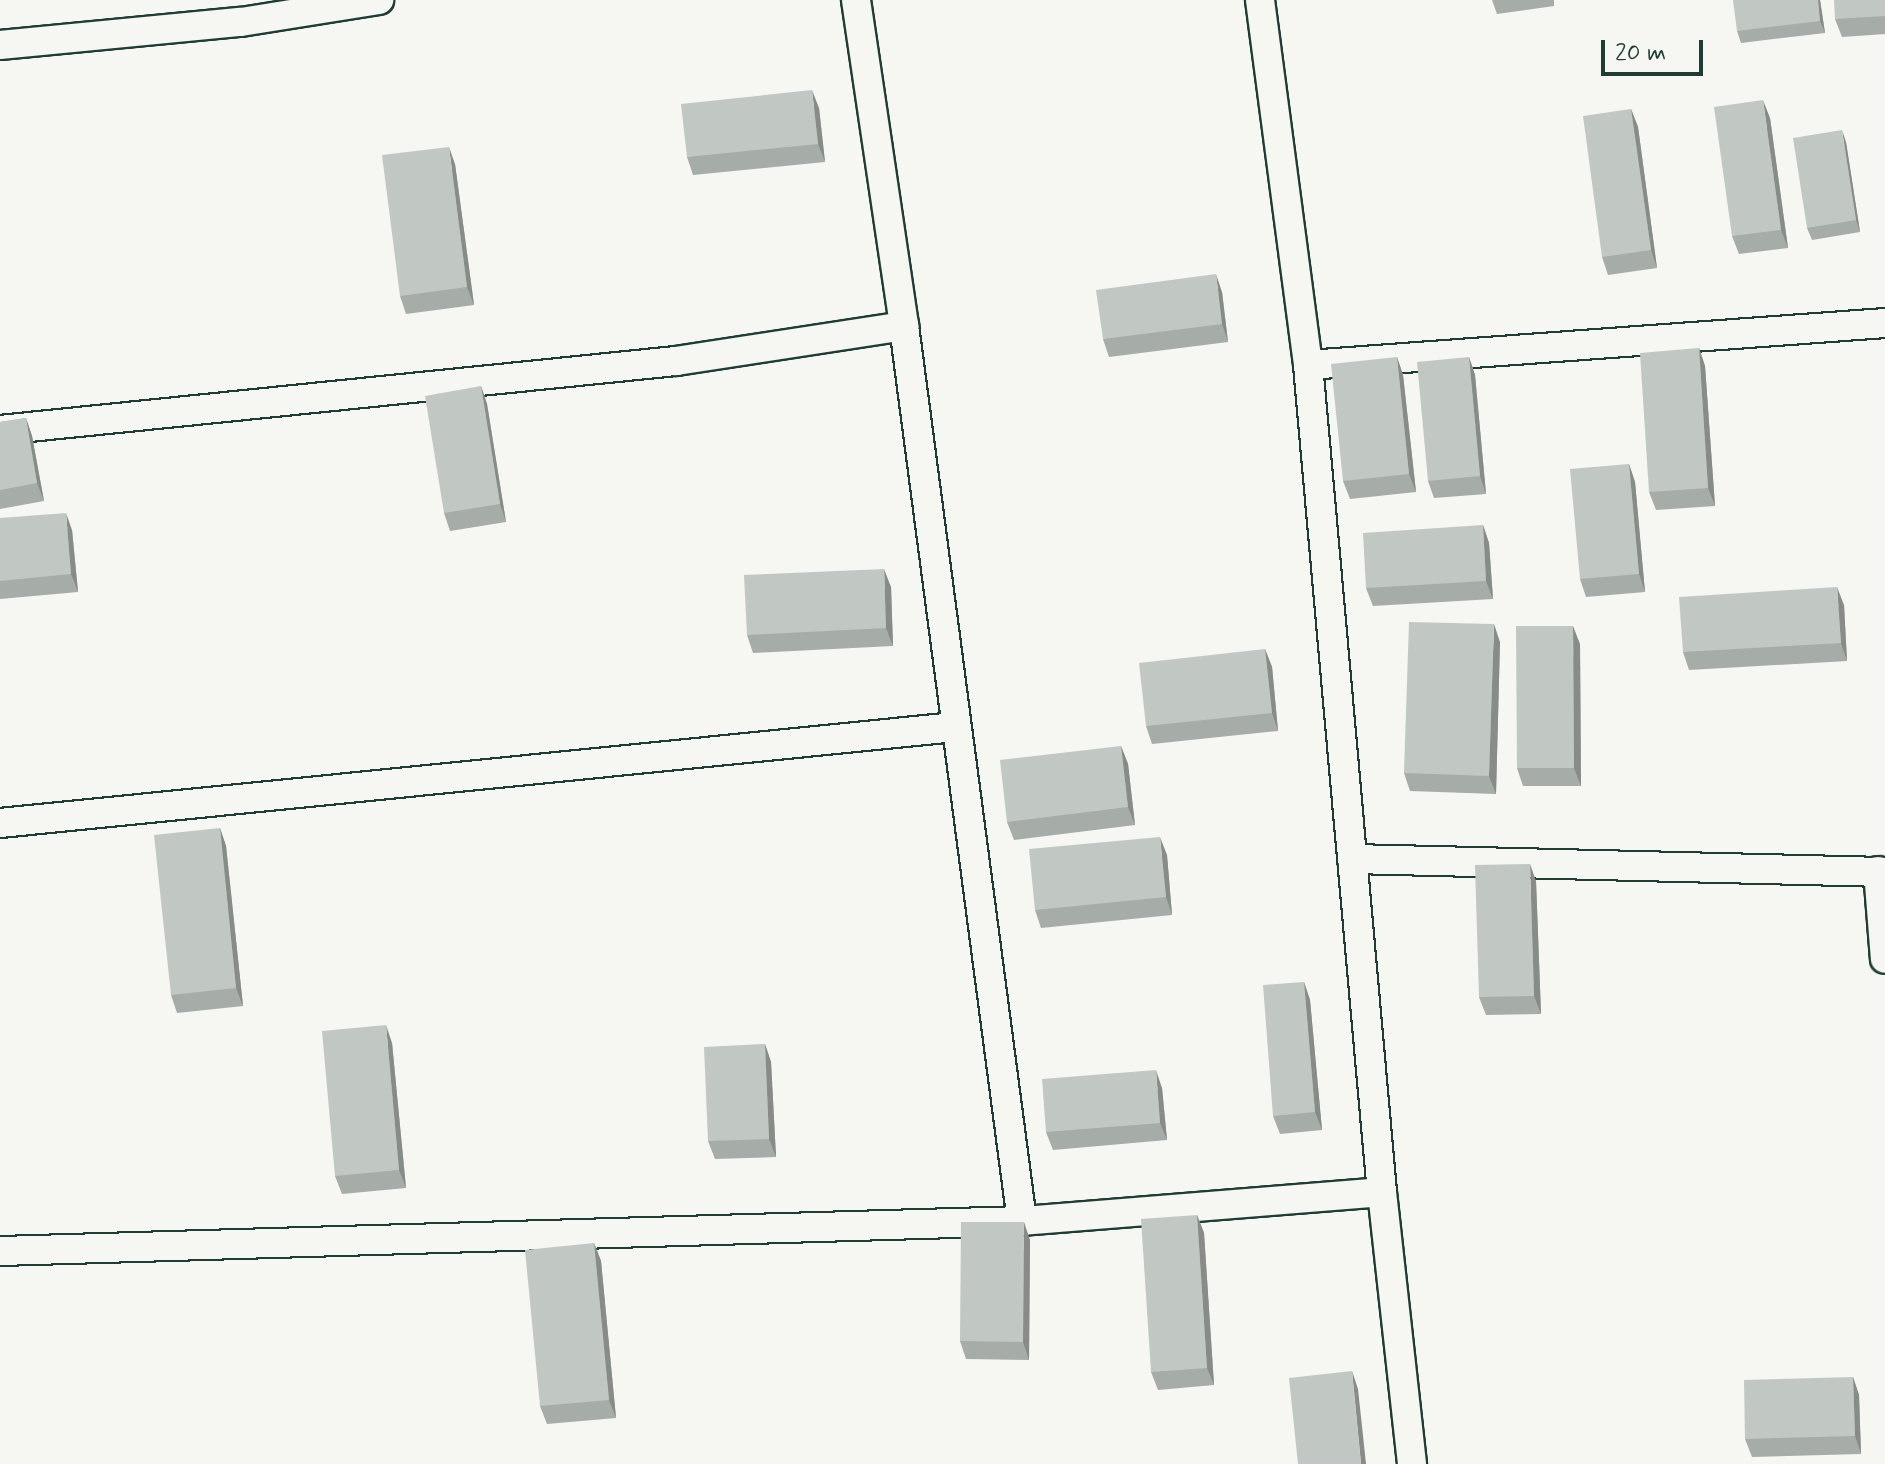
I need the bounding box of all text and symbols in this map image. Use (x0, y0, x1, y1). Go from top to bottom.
scale bar (1605, 24, 1707, 74)
text: 20 m (1615, 38, 1666, 69)

